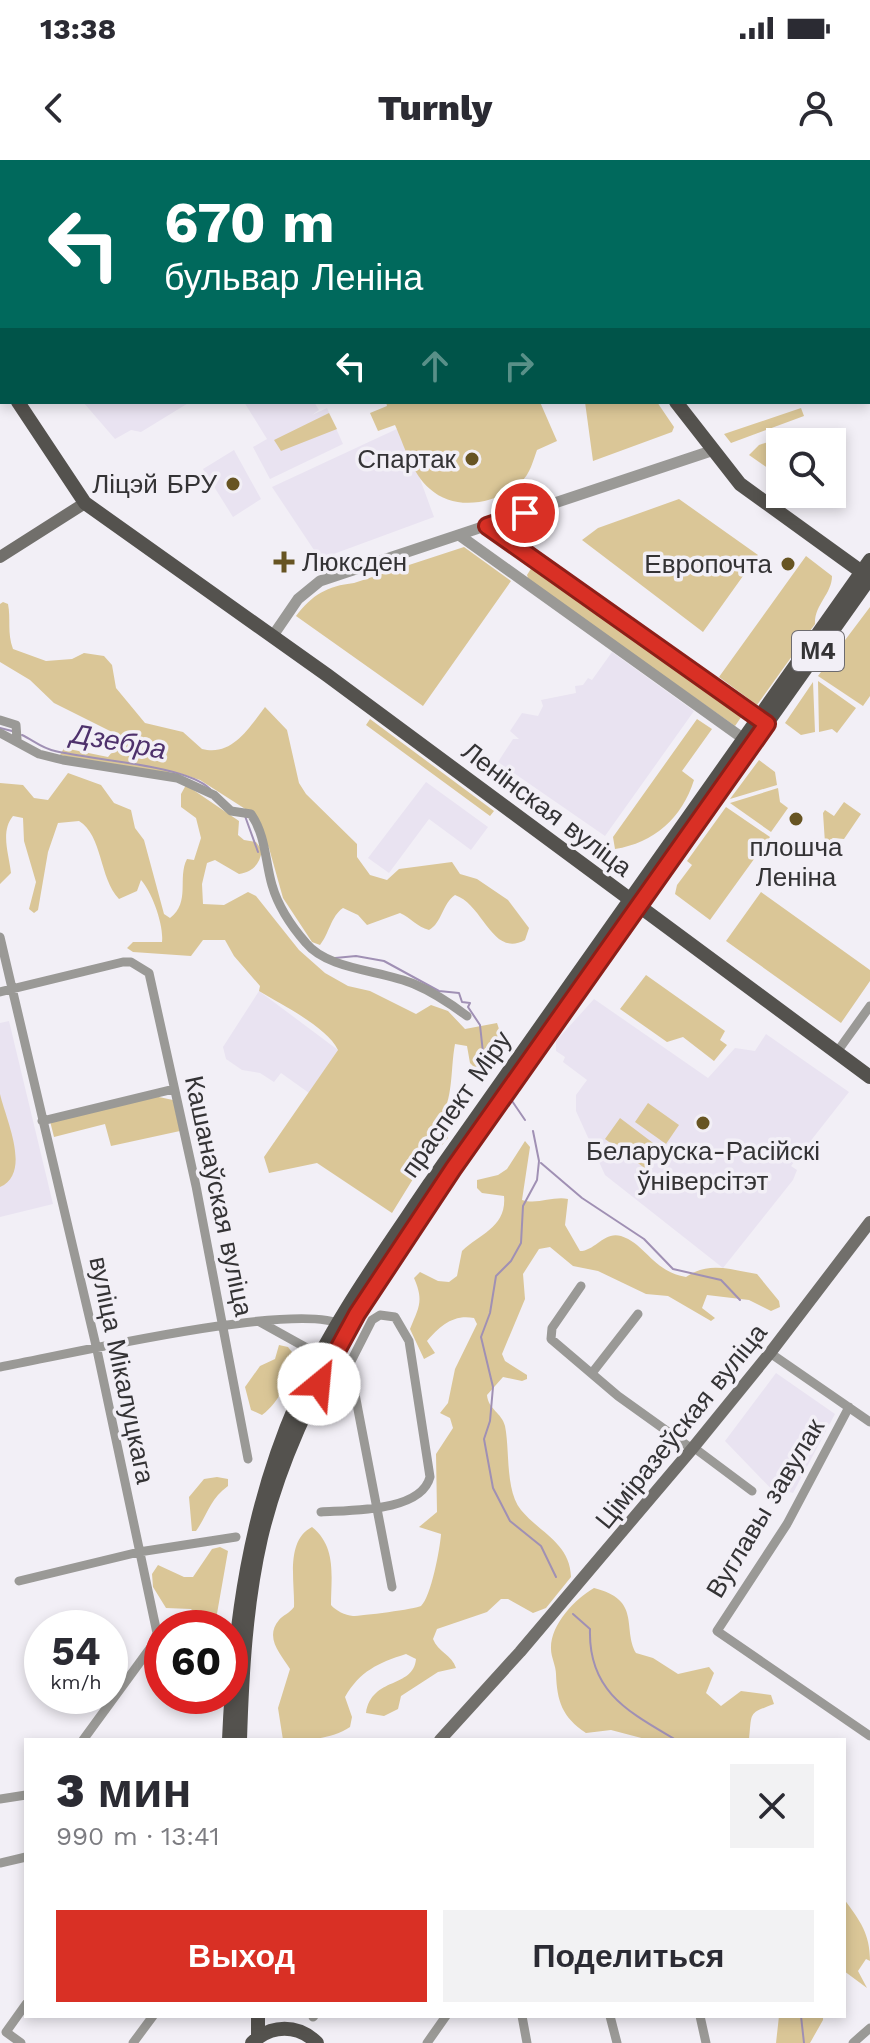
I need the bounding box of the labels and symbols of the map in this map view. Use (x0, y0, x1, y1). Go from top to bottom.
place label: Спартак (357, 444, 457, 474)
marker: Спартак (463, 450, 481, 468)
place label: Ліцэй БРУ (92, 469, 217, 499)
marker: Ліцэй БРУ (224, 475, 242, 493)
pin (491, 479, 559, 547)
place label: Люксден (302, 547, 407, 577)
place label: Европочта (644, 549, 773, 579)
marker: Люксден (273, 551, 295, 573)
marker: Европочта (779, 555, 797, 573)
road number: М4 (792, 631, 844, 671)
water label: Дзебра (66, 716, 169, 766)
street label: Ленінская вуліца (456, 736, 638, 883)
marker: плошча Леніна (787, 810, 805, 828)
place label: плошча Леніна (750, 832, 843, 892)
street label: праспект Міру (395, 1025, 517, 1183)
street label: Кашанаўская вуліца (179, 1073, 259, 1320)
marker: Беларуска-Расійскі ўніверсітэт (694, 1114, 712, 1132)
place label: Беларуска-Расійскі ўніверсітэт (586, 1136, 820, 1196)
street label: вуліца Мікалуцкага (83, 1254, 161, 1487)
street label: Ціміразеўская вуліца (589, 1317, 773, 1534)
position arrow (277, 1342, 361, 1426)
street label: Вуглавы завулак (700, 1413, 830, 1603)
speed limit sign: 60 (144, 1610, 248, 1714)

